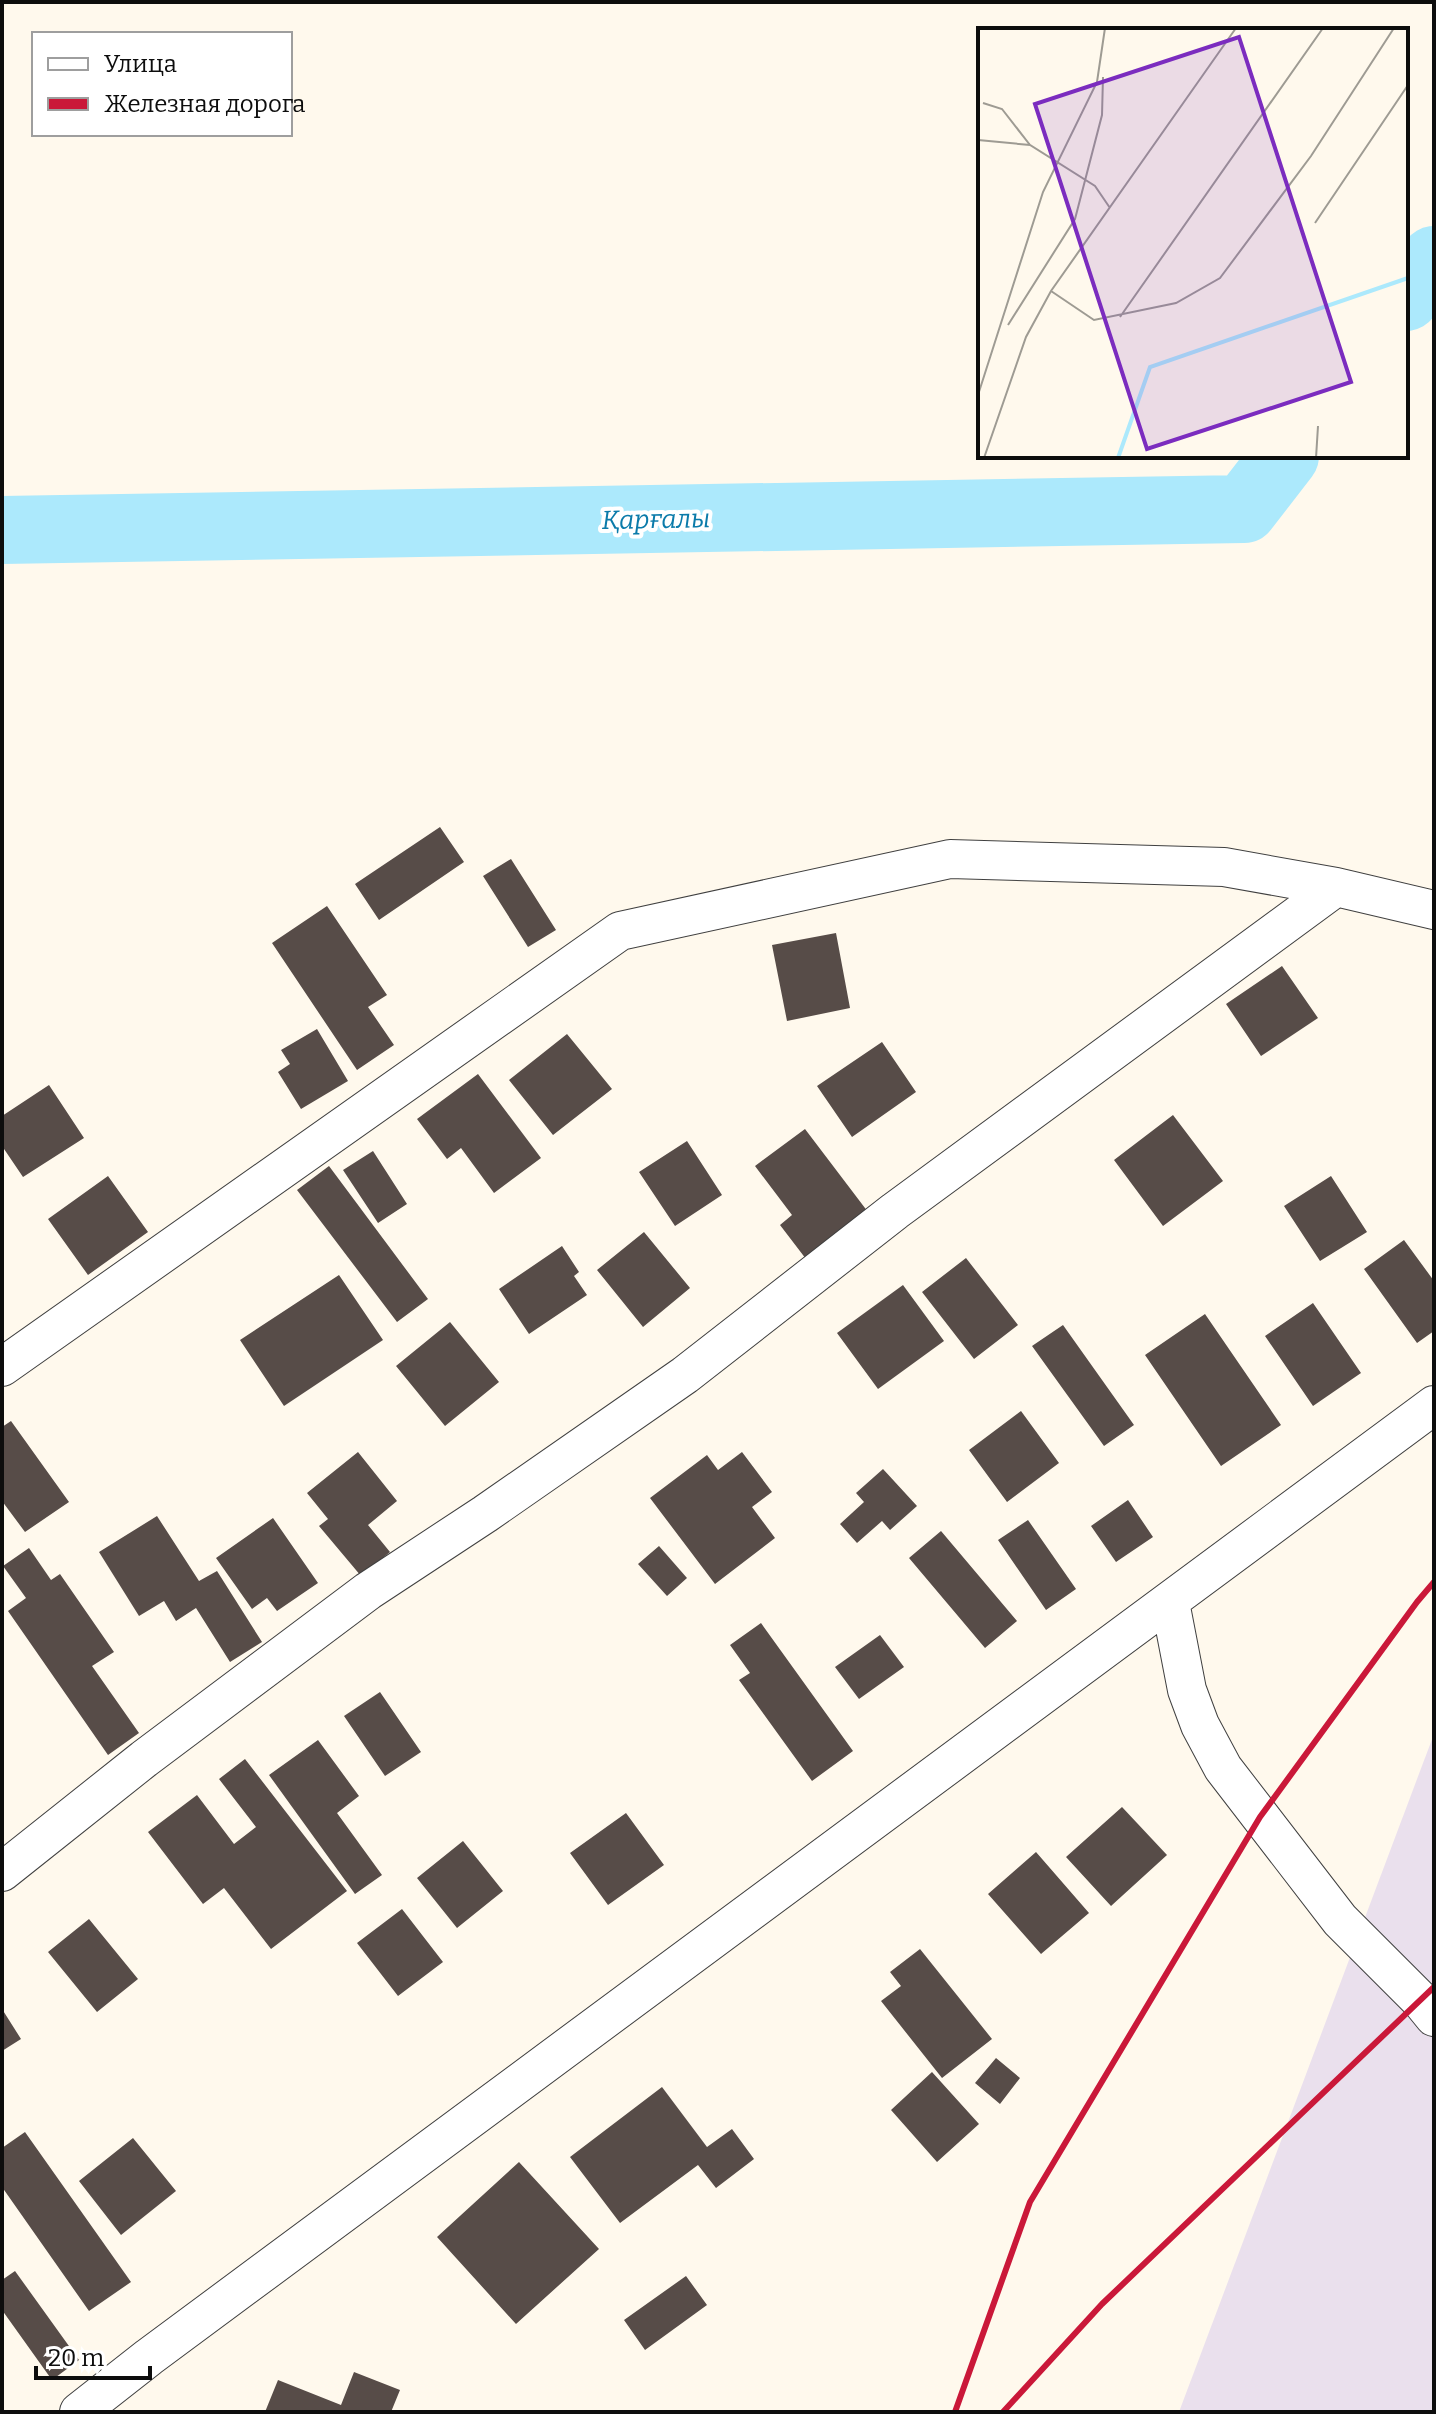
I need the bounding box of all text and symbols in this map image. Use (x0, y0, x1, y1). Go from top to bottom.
inset map (978, 28, 1408, 458)
legend (32, 32, 292, 136)
text: Улица (104, 50, 177, 78)
text: Железная дорога (104, 90, 306, 118)
water label: Қарғалы (601, 503, 711, 536)
scale bar (36, 2330, 150, 2380)
text: 20 m (48, 2344, 104, 2372)

